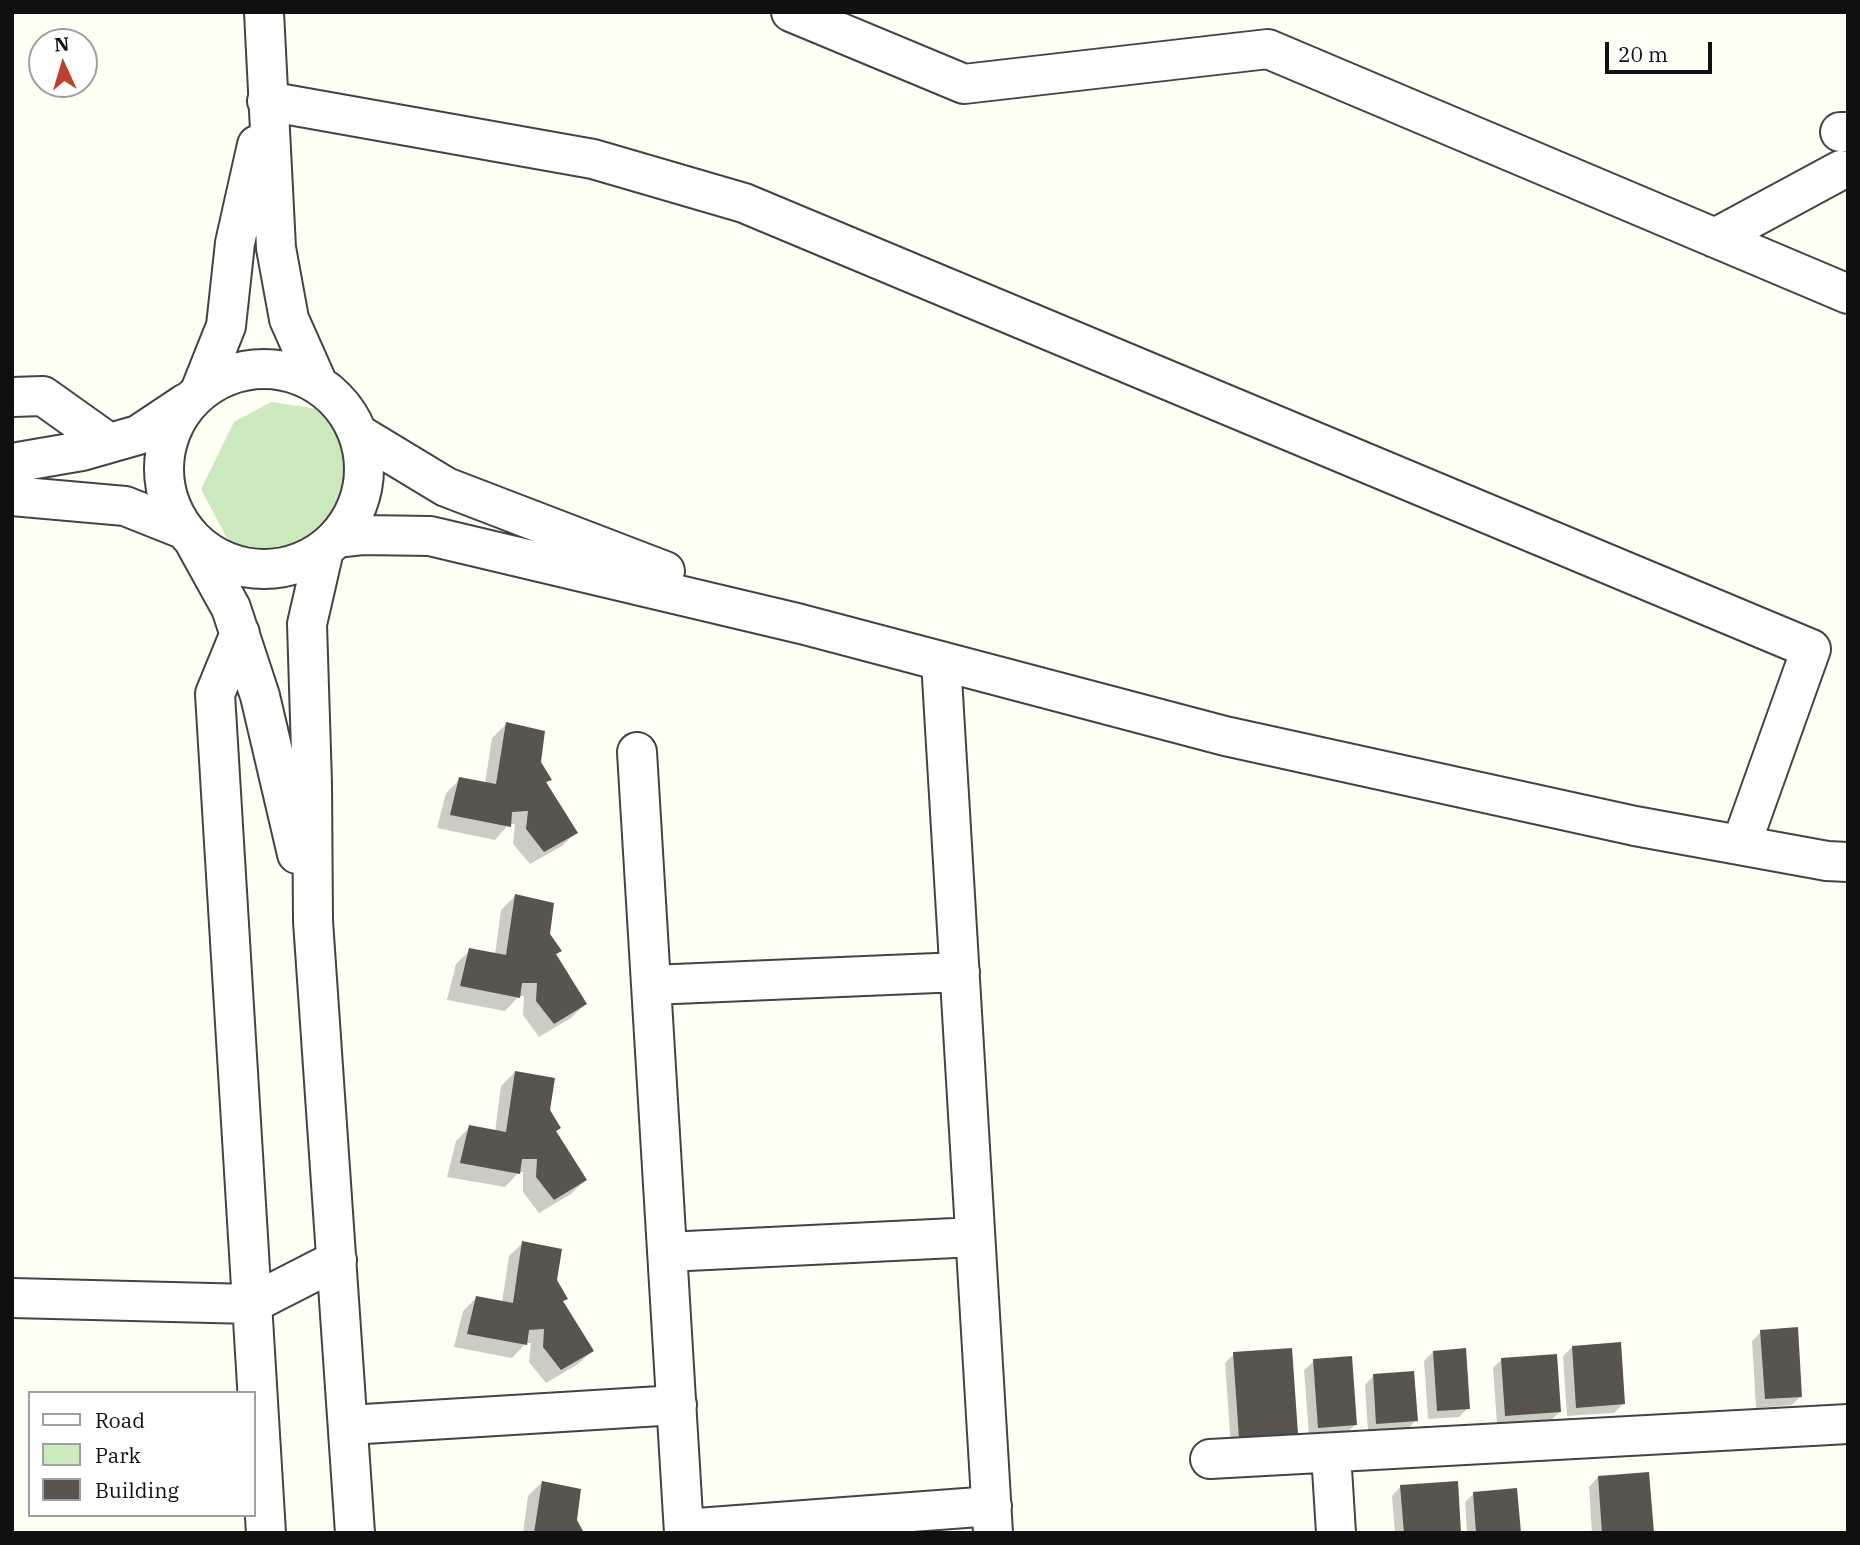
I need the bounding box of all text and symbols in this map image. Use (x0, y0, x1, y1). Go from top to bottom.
north arrow (28, 28, 98, 98)
scale bar (1608, 28, 1715, 72)
text: N (53, 32, 70, 57)
text: 20 m (1618, 40, 1668, 68)
legend (28, 1391, 256, 1517)
text: Road (95, 1406, 145, 1434)
text: Park (95, 1441, 141, 1469)
text: Building (95, 1476, 179, 1504)

